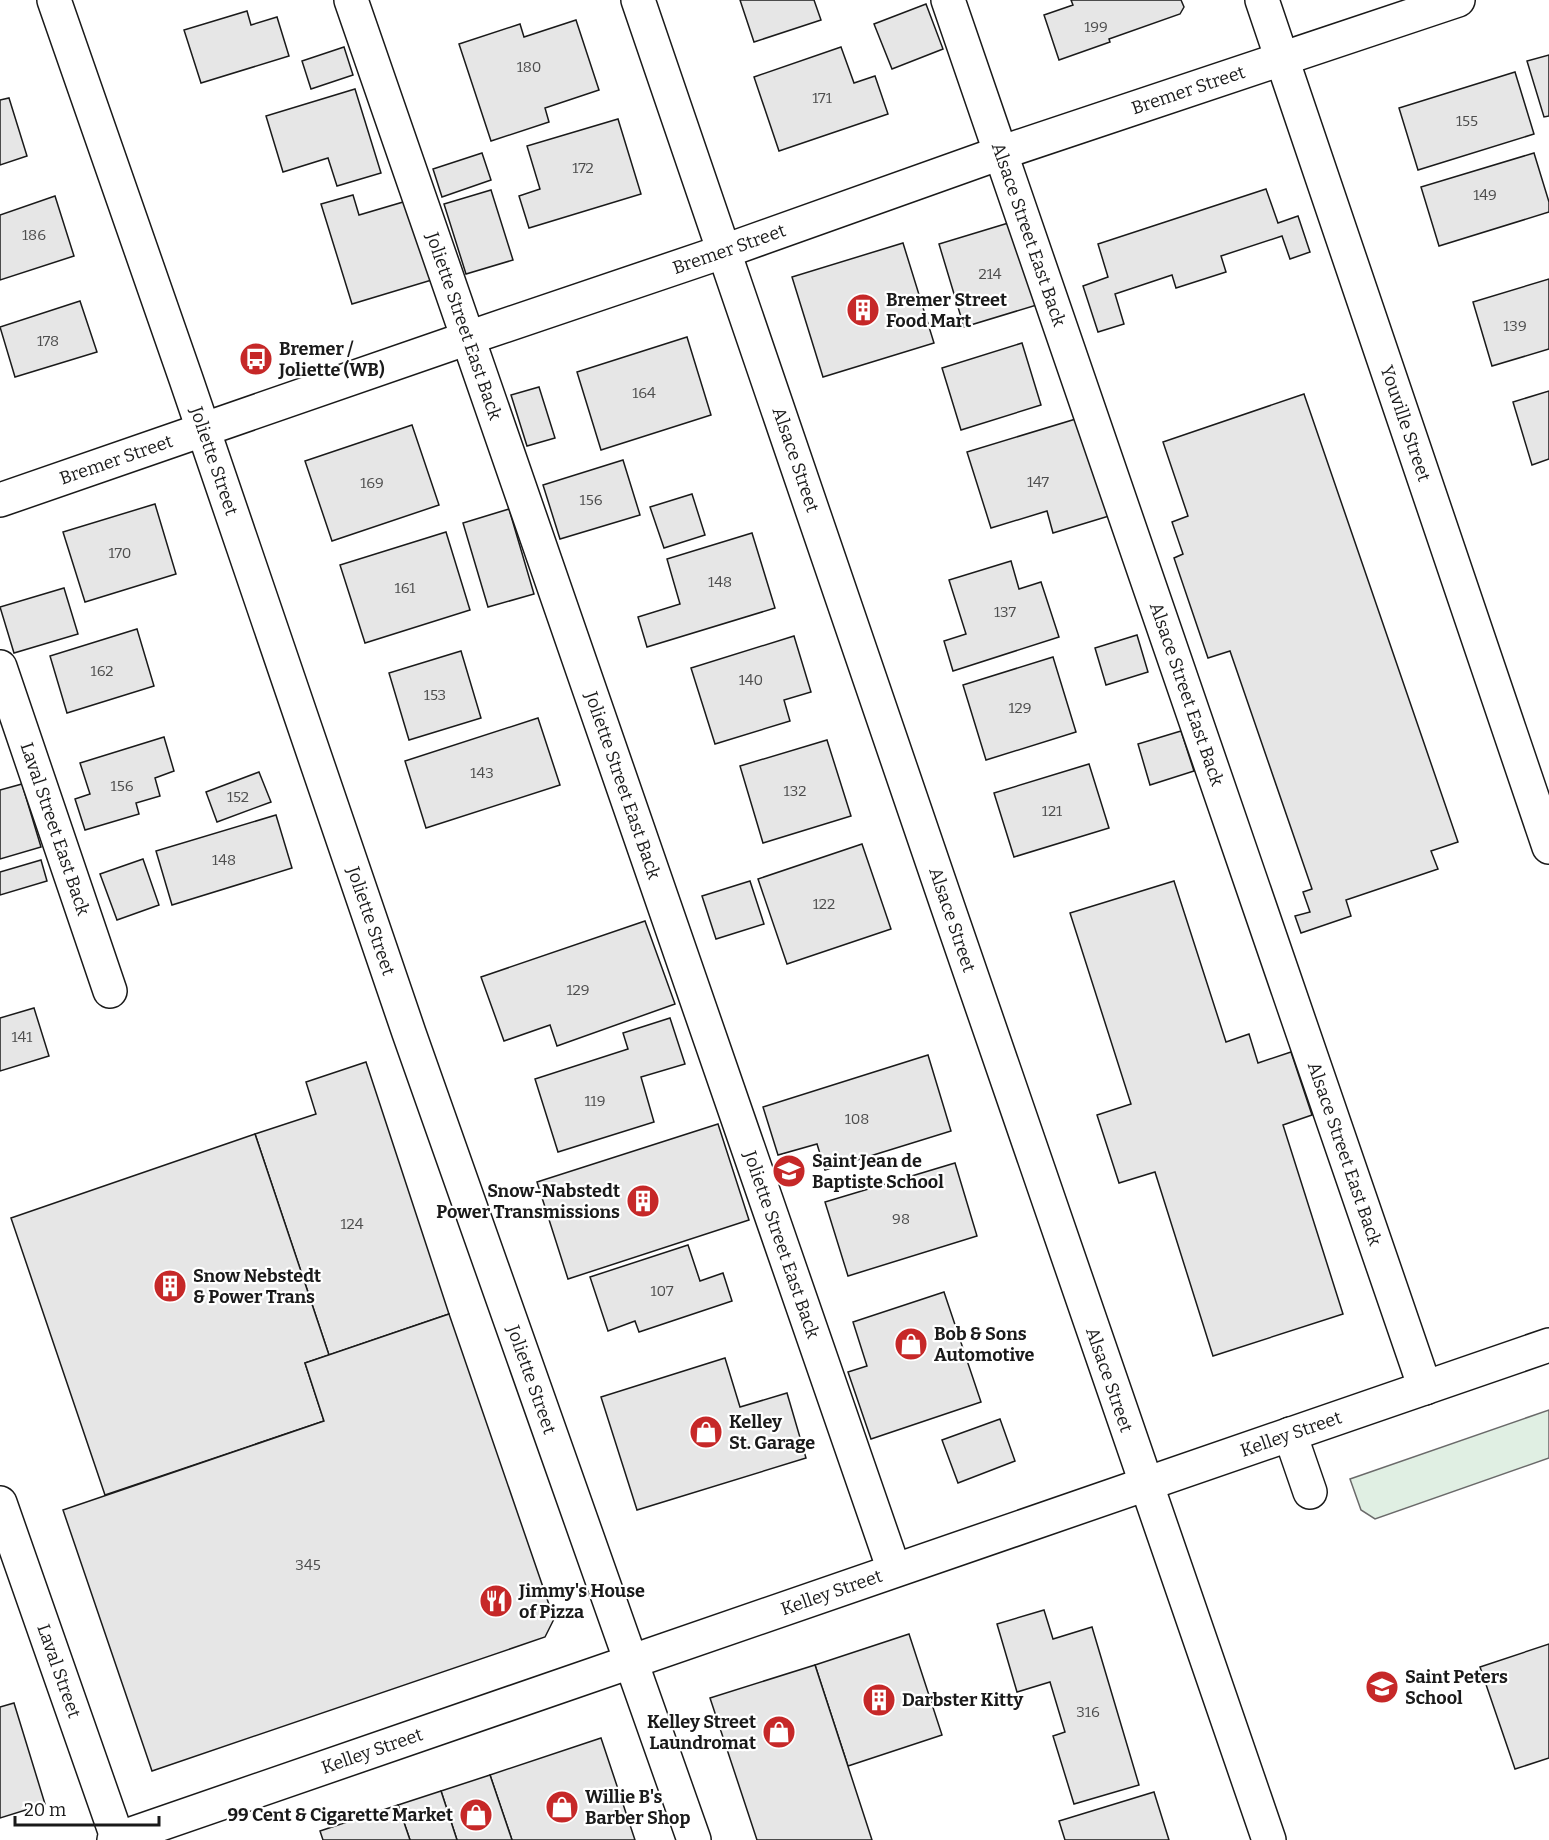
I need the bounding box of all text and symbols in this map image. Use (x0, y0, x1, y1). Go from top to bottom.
house number: 199 (1084, 18, 1108, 36)
house number: 180 (517, 58, 541, 76)
street label: Bremer Street (1129, 61, 1248, 119)
house number: 171 (812, 89, 832, 107)
house number: 155 (1456, 112, 1478, 130)
street label: Alsace Street East Back (987, 140, 1071, 330)
house number: 172 (572, 159, 594, 177)
house number: 149 (1473, 186, 1497, 204)
street label: Bremer Street (670, 219, 789, 279)
house number: 186 (22, 226, 46, 244)
street label: Joliette Street East Back (421, 228, 507, 423)
house number: 214 (978, 265, 1002, 283)
place label: Bremer Street Food Mart (886, 289, 1007, 332)
building icon: Bremer Street Food Mart (845, 292, 881, 328)
house number: 139 (1503, 317, 1527, 335)
house number: 178 (37, 332, 59, 350)
place label: Bremer / Joliette (WB) (278, 338, 385, 381)
bus stop icon: Bremer / Joliette (WB) (238, 341, 274, 377)
street label: Youville Street (1376, 363, 1435, 485)
house number: 164 (632, 384, 656, 402)
street label: Joliette Street (185, 403, 243, 519)
street label: Alsace Street (768, 404, 824, 516)
street label: Bremer Street (57, 430, 176, 489)
house number: 147 (1027, 473, 1050, 491)
house number: 169 (360, 474, 384, 492)
house number: 156 (580, 491, 603, 509)
house number: 170 (109, 544, 131, 562)
house number: 148 (708, 573, 732, 591)
house number: 161 (395, 579, 415, 597)
street label: Alsace Street East Back (1145, 599, 1229, 790)
house number: 137 (994, 603, 1017, 621)
house number: 162 (91, 662, 113, 680)
house number: 140 (739, 671, 763, 689)
house number: 153 (424, 686, 446, 704)
street label: Joliette Street East Back (580, 688, 665, 883)
house number: 129 (1008, 699, 1032, 717)
street label: Laval Street East Back (15, 740, 95, 919)
house number: 143 (470, 764, 494, 782)
house number: 156 (111, 777, 134, 795)
house number: 132 (784, 782, 806, 800)
house number: 152 (227, 788, 249, 806)
house number: 121 (1042, 802, 1062, 820)
house number: 148 (212, 851, 236, 869)
street label: Joliette Street (342, 863, 400, 979)
street label: Alsace Street (924, 864, 980, 976)
house number: 122 (813, 895, 835, 913)
house number: 129 (566, 981, 590, 999)
house number: 141 (12, 1028, 32, 1046)
street label: Alsace Street East Back (1303, 1059, 1386, 1249)
house number: 119 (585, 1092, 605, 1110)
house number: 108 (845, 1110, 869, 1128)
street label: Joliette Street East Back (739, 1147, 824, 1342)
place label: Saint Jean de Baptiste School (812, 1150, 944, 1193)
school or university icon: Saint Jean de Baptiste School (771, 1153, 807, 1189)
place label: Snow-Nabstedt Power Transmissions (436, 1180, 620, 1223)
building icon: Snow-Nabstedt Power Transmissions (625, 1183, 661, 1219)
house number: 98 (892, 1210, 910, 1228)
house number: 124 (340, 1215, 364, 1233)
place label: Snow Nebstedt & Power Trans (193, 1265, 321, 1308)
building icon: Snow Nebstedt & Power Trans (152, 1268, 188, 1304)
house number: 107 (650, 1282, 674, 1300)
street label: Joliette Street (502, 1322, 561, 1437)
place label: Bob & Sons Automotive (934, 1323, 1035, 1366)
street label: Alsace Street (1081, 1324, 1138, 1436)
shop icon: Bob & Sons Automotive (893, 1326, 929, 1362)
street label: Kelley Street (1237, 1406, 1345, 1462)
place label: Kelley St. Garage (729, 1411, 815, 1454)
shop icon: Kelley St. Garage (688, 1414, 724, 1450)
house number: 345 (295, 1556, 321, 1574)
street label: Kelley Street (778, 1565, 886, 1620)
place label: Jimmy's House of Pizza (518, 1580, 645, 1623)
restaurant icon: Jimmy's House of Pizza (478, 1583, 514, 1619)
street label: Laval Street (32, 1621, 86, 1721)
place label: Saint Peters School (1405, 1666, 1508, 1709)
school or university icon: Saint Peters School (1364, 1669, 1400, 1705)
building icon: Darbster Kitty (861, 1682, 897, 1718)
place label: Darbster Kitty (902, 1689, 1024, 1711)
house number: 316 (1076, 1703, 1100, 1721)
place label: Kelley Street Laundromat (647, 1711, 756, 1754)
shop icon: Kelley Street Laundromat (761, 1714, 797, 1750)
street label: Kelley Street (319, 1723, 426, 1779)
place label: Willie B's Barber Shop (585, 1786, 690, 1829)
scale bar (15, 1789, 159, 1827)
shop icon: Willie B's Barber Shop (544, 1789, 580, 1825)
shop icon: 99 Cent & Cigarette Market (458, 1797, 494, 1833)
text: 20 m (24, 1799, 66, 1821)
place label: 99 Cent & Cigarette Market (227, 1804, 453, 1826)

